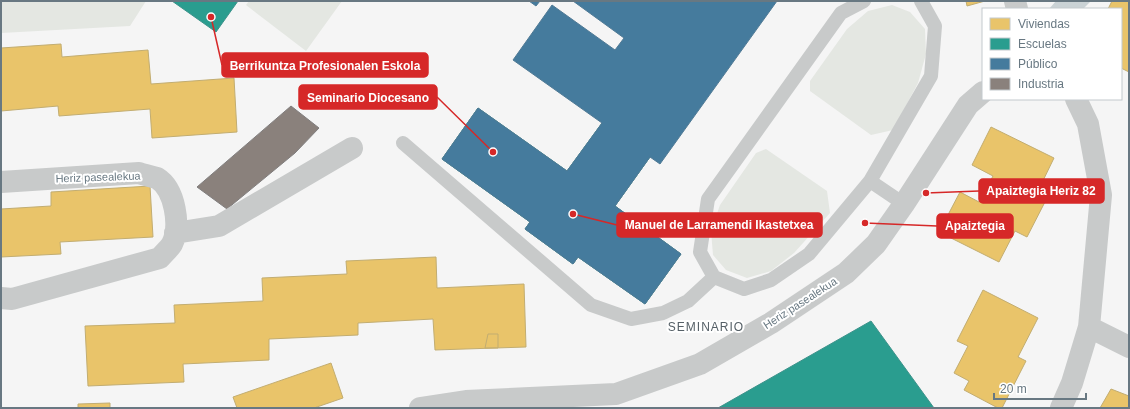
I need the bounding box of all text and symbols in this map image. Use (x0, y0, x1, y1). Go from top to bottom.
legend (982, 8, 1122, 100)
text: Viviendas (1018, 17, 1070, 31)
text: Escuelas (1018, 37, 1067, 51)
callout: Berrikuntza Profesionalen Eskola (222, 53, 428, 77)
text: Público (1018, 57, 1058, 71)
text: Berrikuntza Profesionalen Eskola (230, 59, 421, 73)
text: Industria (1018, 77, 1064, 91)
callout: Seminario Diocesano (299, 85, 437, 109)
text: Seminario Diocesano (307, 91, 429, 105)
street label: Heriz pasealekua (55, 169, 142, 184)
callout: Apaiztegia Heriz 82 (979, 179, 1104, 203)
text: Apaiztegia Heriz 82 (986, 184, 1096, 198)
callout: Manuel de Larramendi Ikastetxea (617, 213, 822, 237)
callout: Apaiztegia (937, 214, 1013, 238)
text: Manuel de Larramendi Ikastetxea (625, 218, 814, 232)
text: Apaiztegia (945, 219, 1005, 233)
street label: Heriz pasealekua (761, 274, 840, 331)
district label: SEMINARIO (668, 320, 744, 334)
scale bar (994, 375, 1086, 401)
text: 20 m (1000, 382, 1027, 396)

